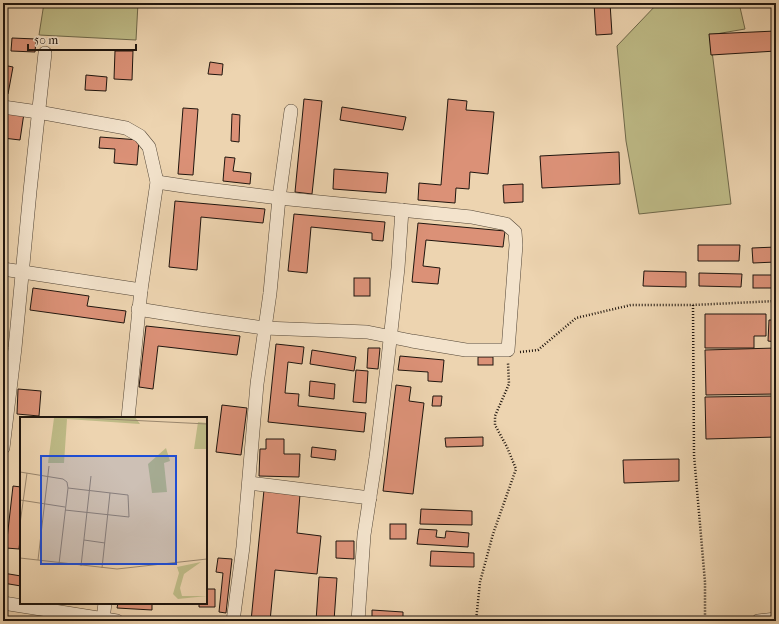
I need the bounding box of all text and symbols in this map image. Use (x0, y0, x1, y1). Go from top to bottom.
scale bar (28, 26, 136, 52)
text: 50 m (34, 33, 58, 47)
inset map (20, 417, 207, 604)

